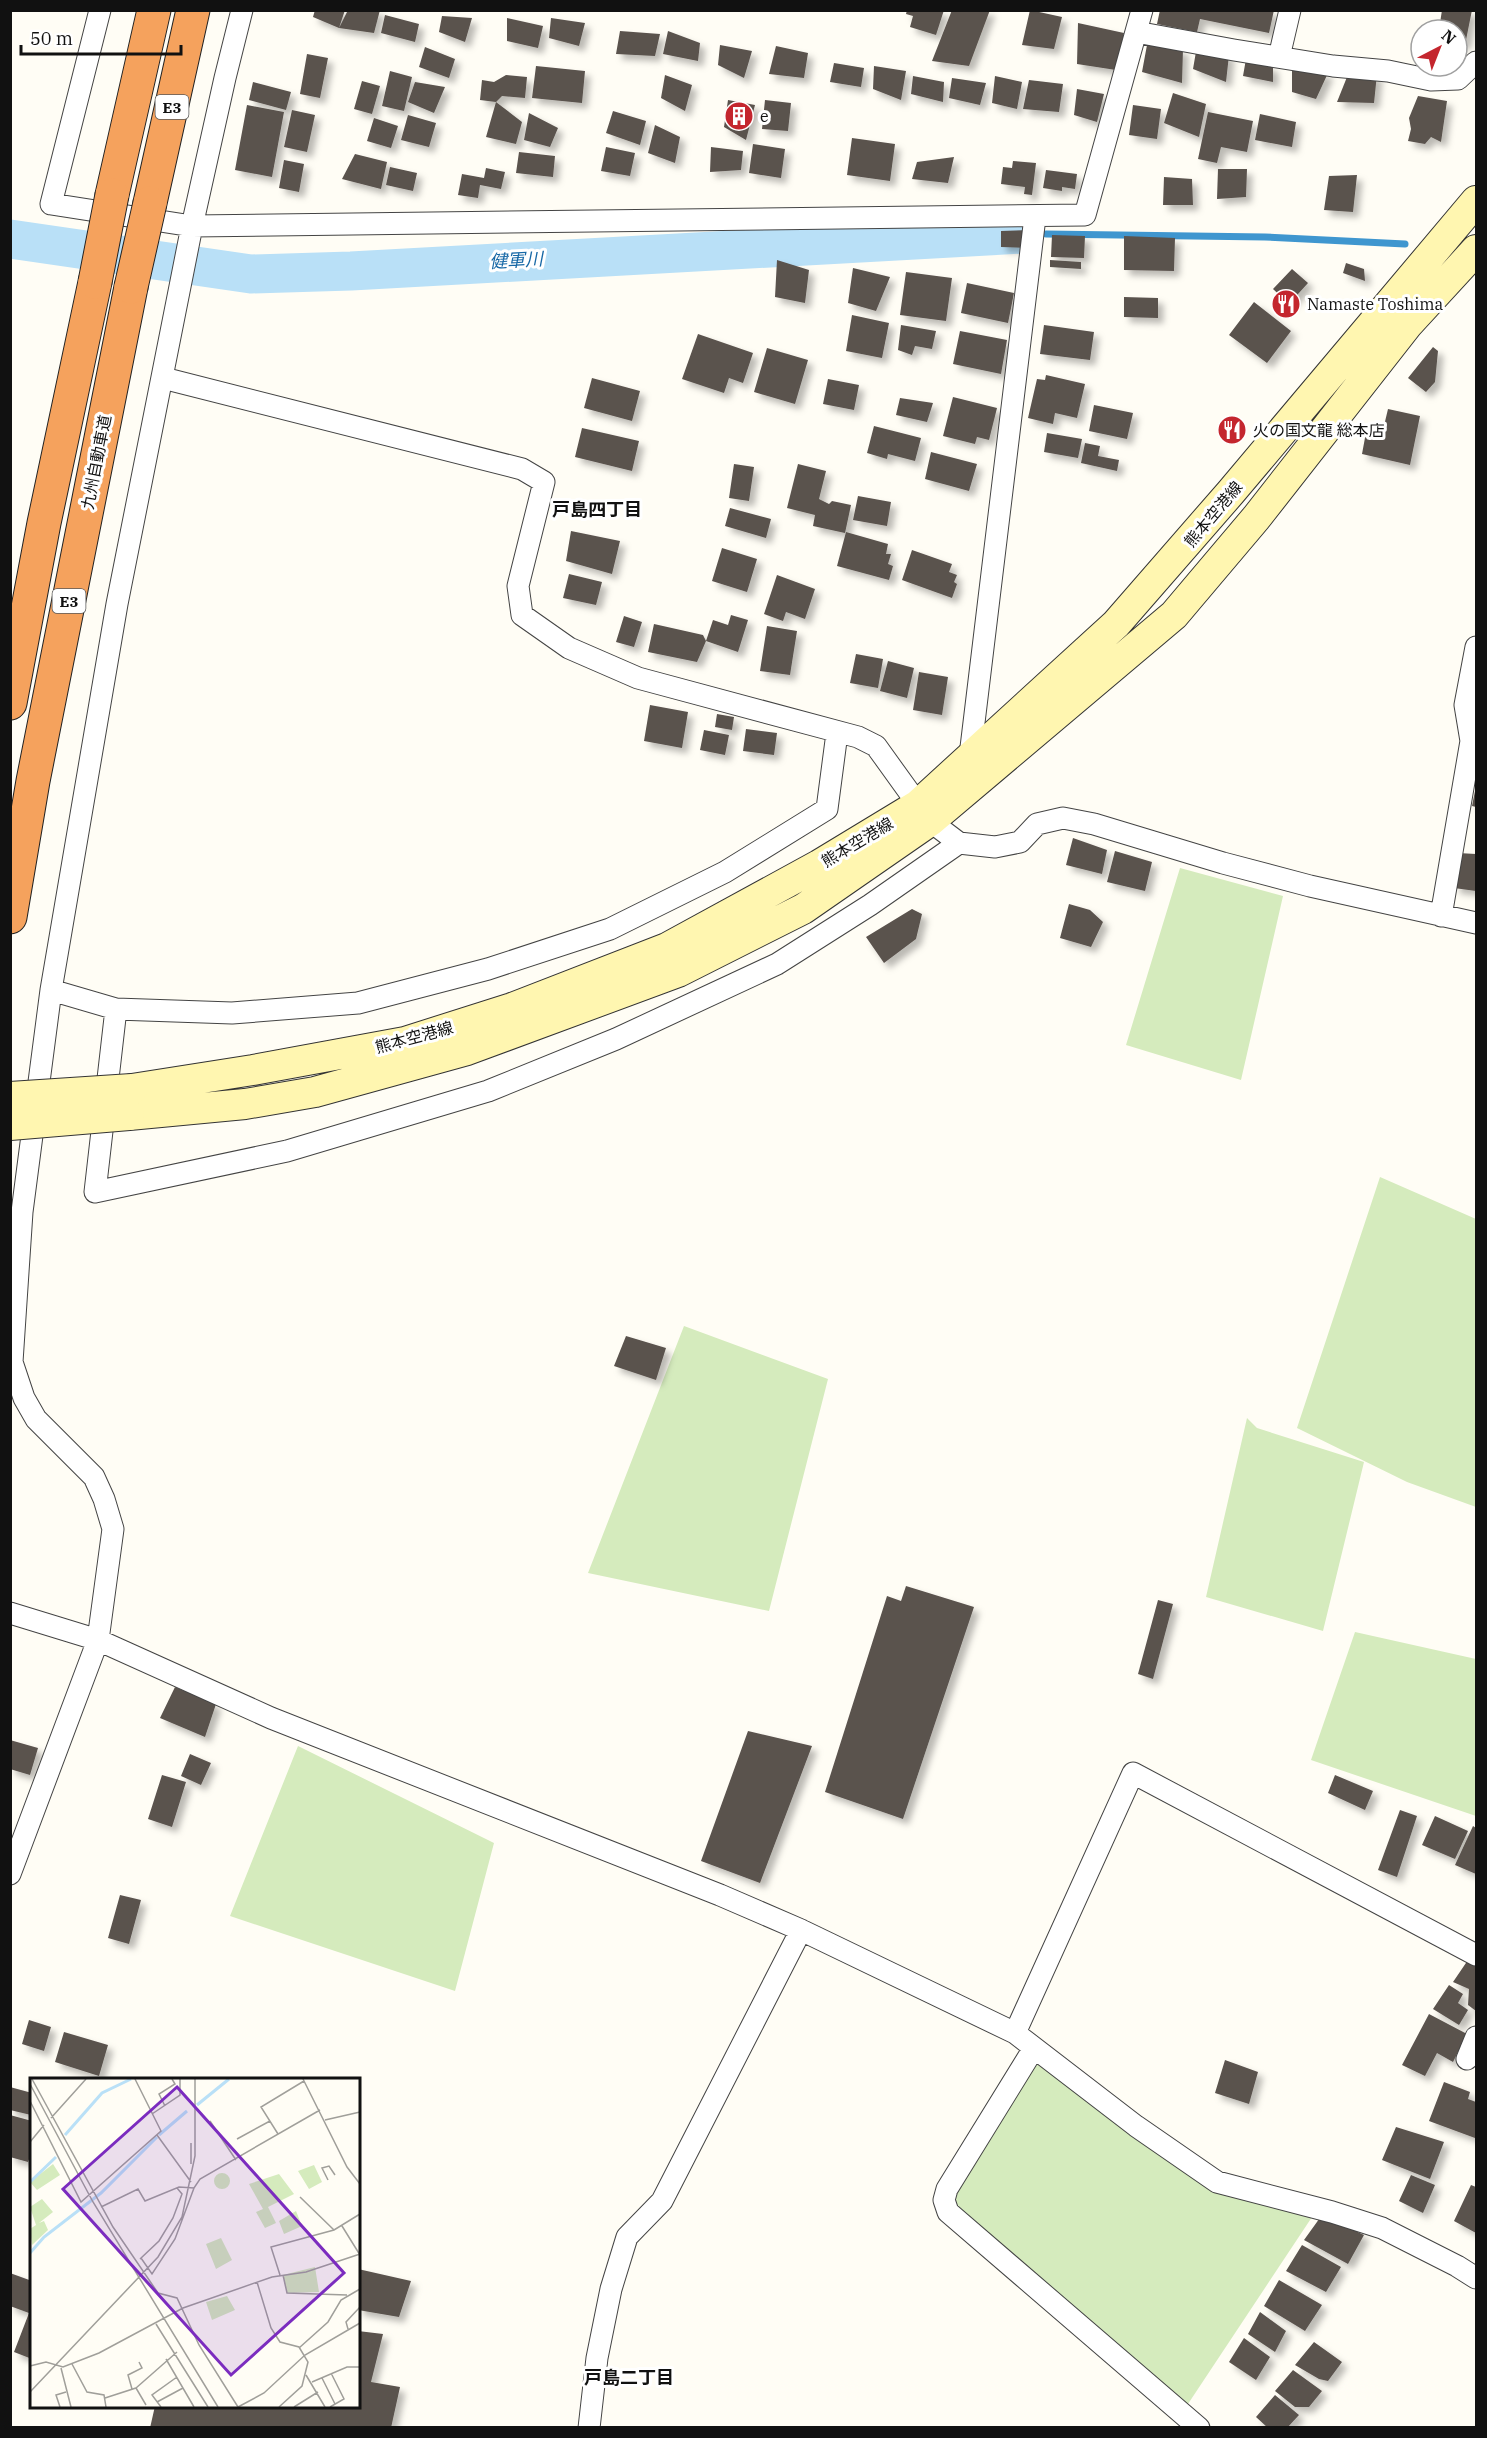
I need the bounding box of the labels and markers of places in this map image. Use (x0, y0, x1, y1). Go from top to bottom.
building icon: e (723, 100, 755, 132)
place label: e (760, 106, 769, 126)
restaurant icon: Namaste Toshima (1270, 288, 1302, 320)
place label: Namaste Toshima (1307, 294, 1444, 314)
restaurant icon: 火の国文龍 総本店 (1216, 414, 1248, 446)
place label: 火の国文龍 総本店 (1253, 420, 1385, 440)

